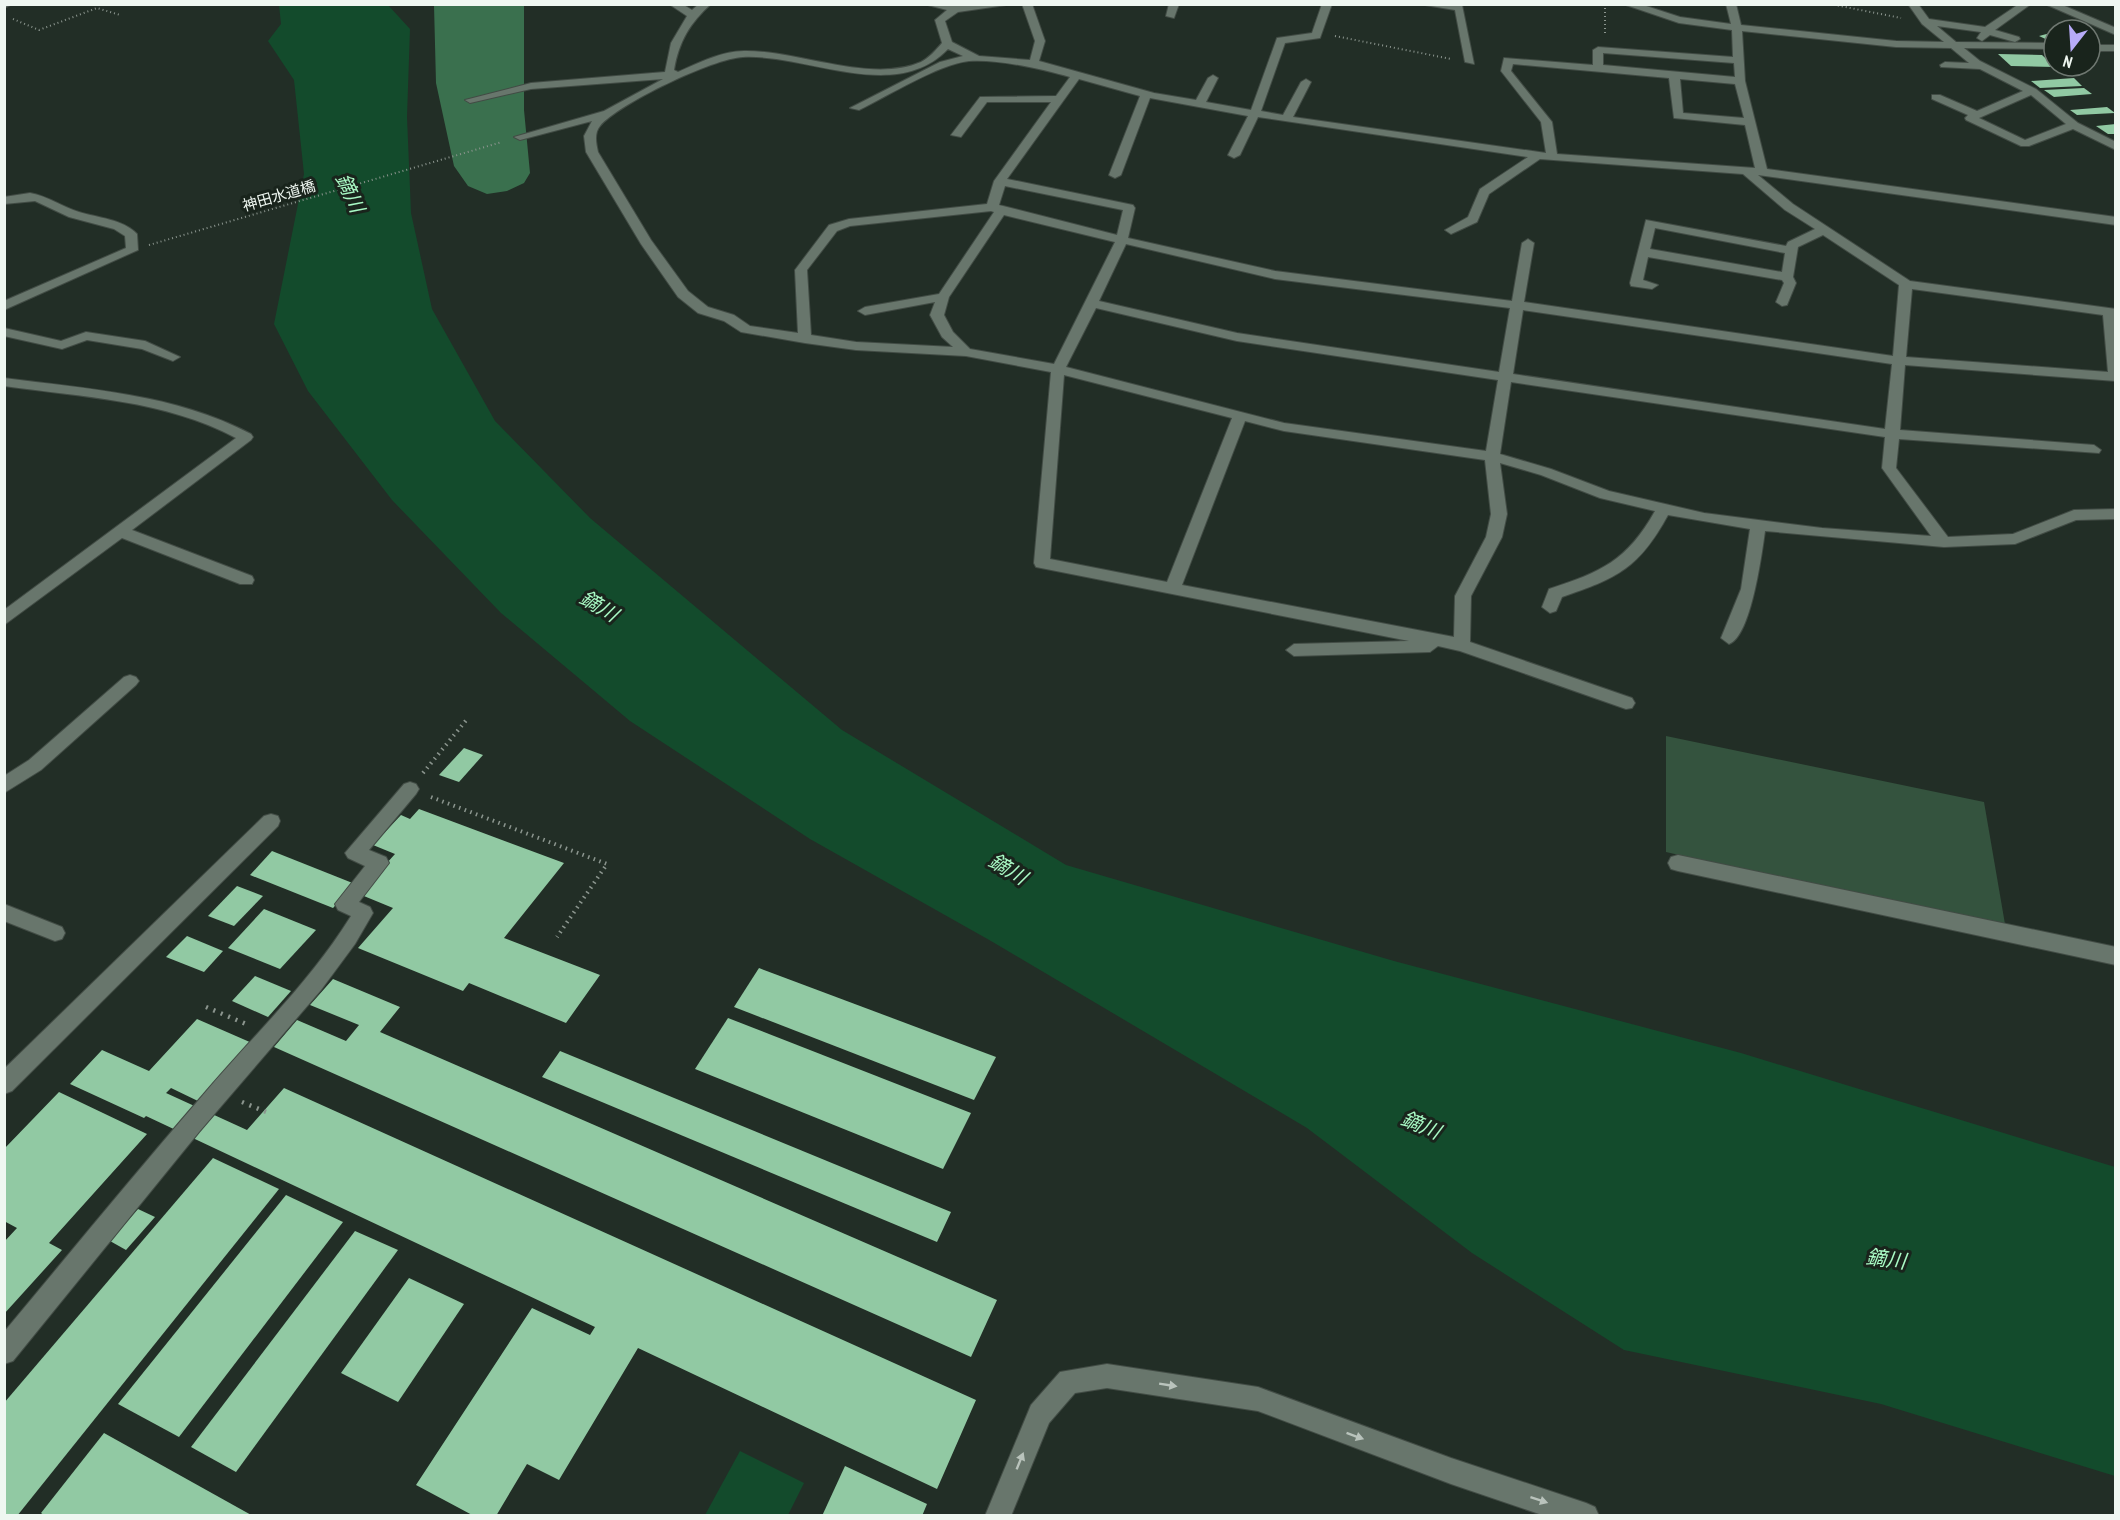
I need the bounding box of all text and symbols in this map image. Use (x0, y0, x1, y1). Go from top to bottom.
north arrow (2042, 18, 2102, 78)
text: N (2061, 52, 2075, 73)
water label: 鏑川 (330, 169, 371, 218)
street label: 神田水道橋 (240, 176, 318, 215)
water label: 鏑川 (575, 585, 625, 628)
water label: 鏑川 (984, 848, 1034, 891)
water label: 鏑川 (1398, 1105, 1446, 1146)
water label: 鏑川 (1865, 1244, 1909, 1275)
one-way arrow (1159, 1381, 1178, 1390)
one-way arrow (1347, 1431, 1365, 1441)
one-way arrow (1016, 1452, 1026, 1470)
one-way arrow (1530, 1496, 1548, 1506)

